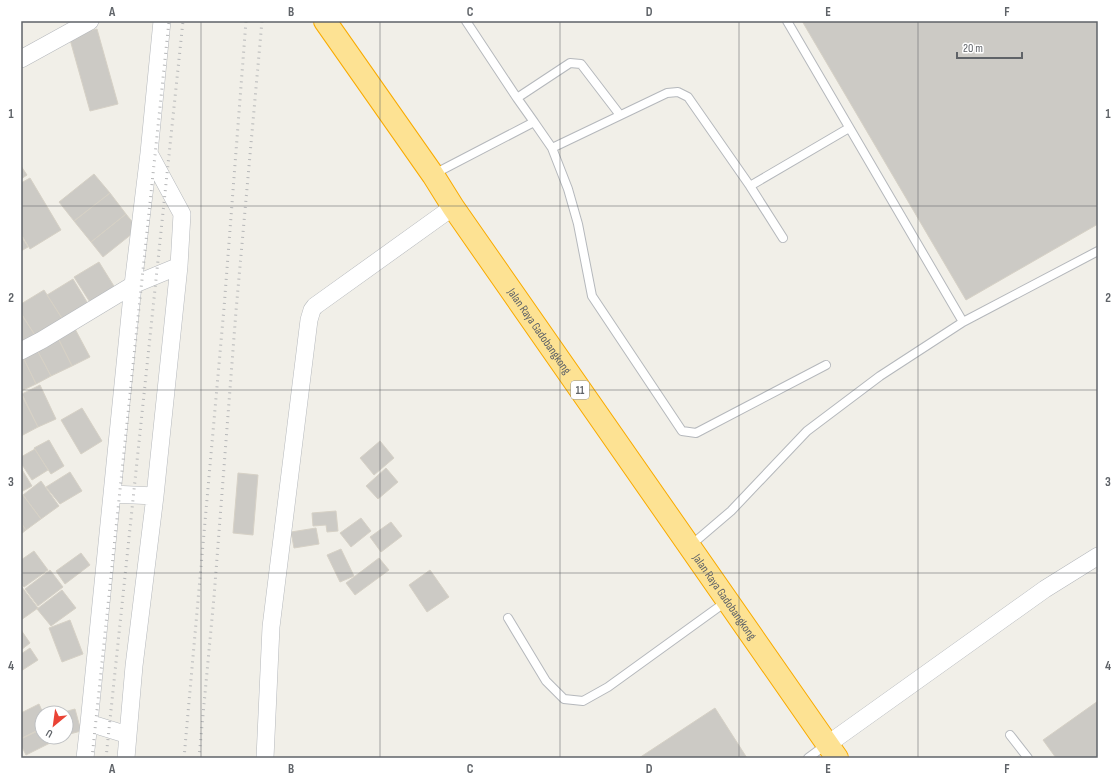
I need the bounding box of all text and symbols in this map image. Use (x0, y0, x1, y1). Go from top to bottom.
text: A (108, 4, 116, 20)
text: B (288, 4, 294, 20)
text: C (467, 4, 474, 20)
text: D (646, 4, 653, 20)
text: E (825, 4, 831, 20)
text: F (1004, 4, 1010, 20)
scale bar (957, 34, 1022, 60)
text: 20 m (963, 41, 983, 56)
text: 1 (8, 106, 14, 122)
text: 1 (1105, 106, 1111, 122)
street label: Jalan Raya Gadobangkong (504, 284, 575, 377)
text: 2 (8, 290, 14, 306)
text: 2 (1105, 290, 1111, 306)
road number: 11 (571, 381, 589, 399)
text: 3 (8, 474, 14, 490)
text: 3 (1105, 474, 1111, 490)
street label: Jalan Raya Gadobangkong (689, 550, 760, 643)
text: 4 (8, 658, 14, 674)
text: 4 (1105, 658, 1111, 674)
north arrow (34, 705, 74, 745)
text: U (44, 726, 55, 740)
text: A (108, 761, 116, 777)
text: B (288, 761, 294, 777)
text: C (467, 761, 474, 777)
text: D (646, 761, 653, 777)
text: E (825, 761, 831, 777)
text: F (1004, 761, 1010, 777)

